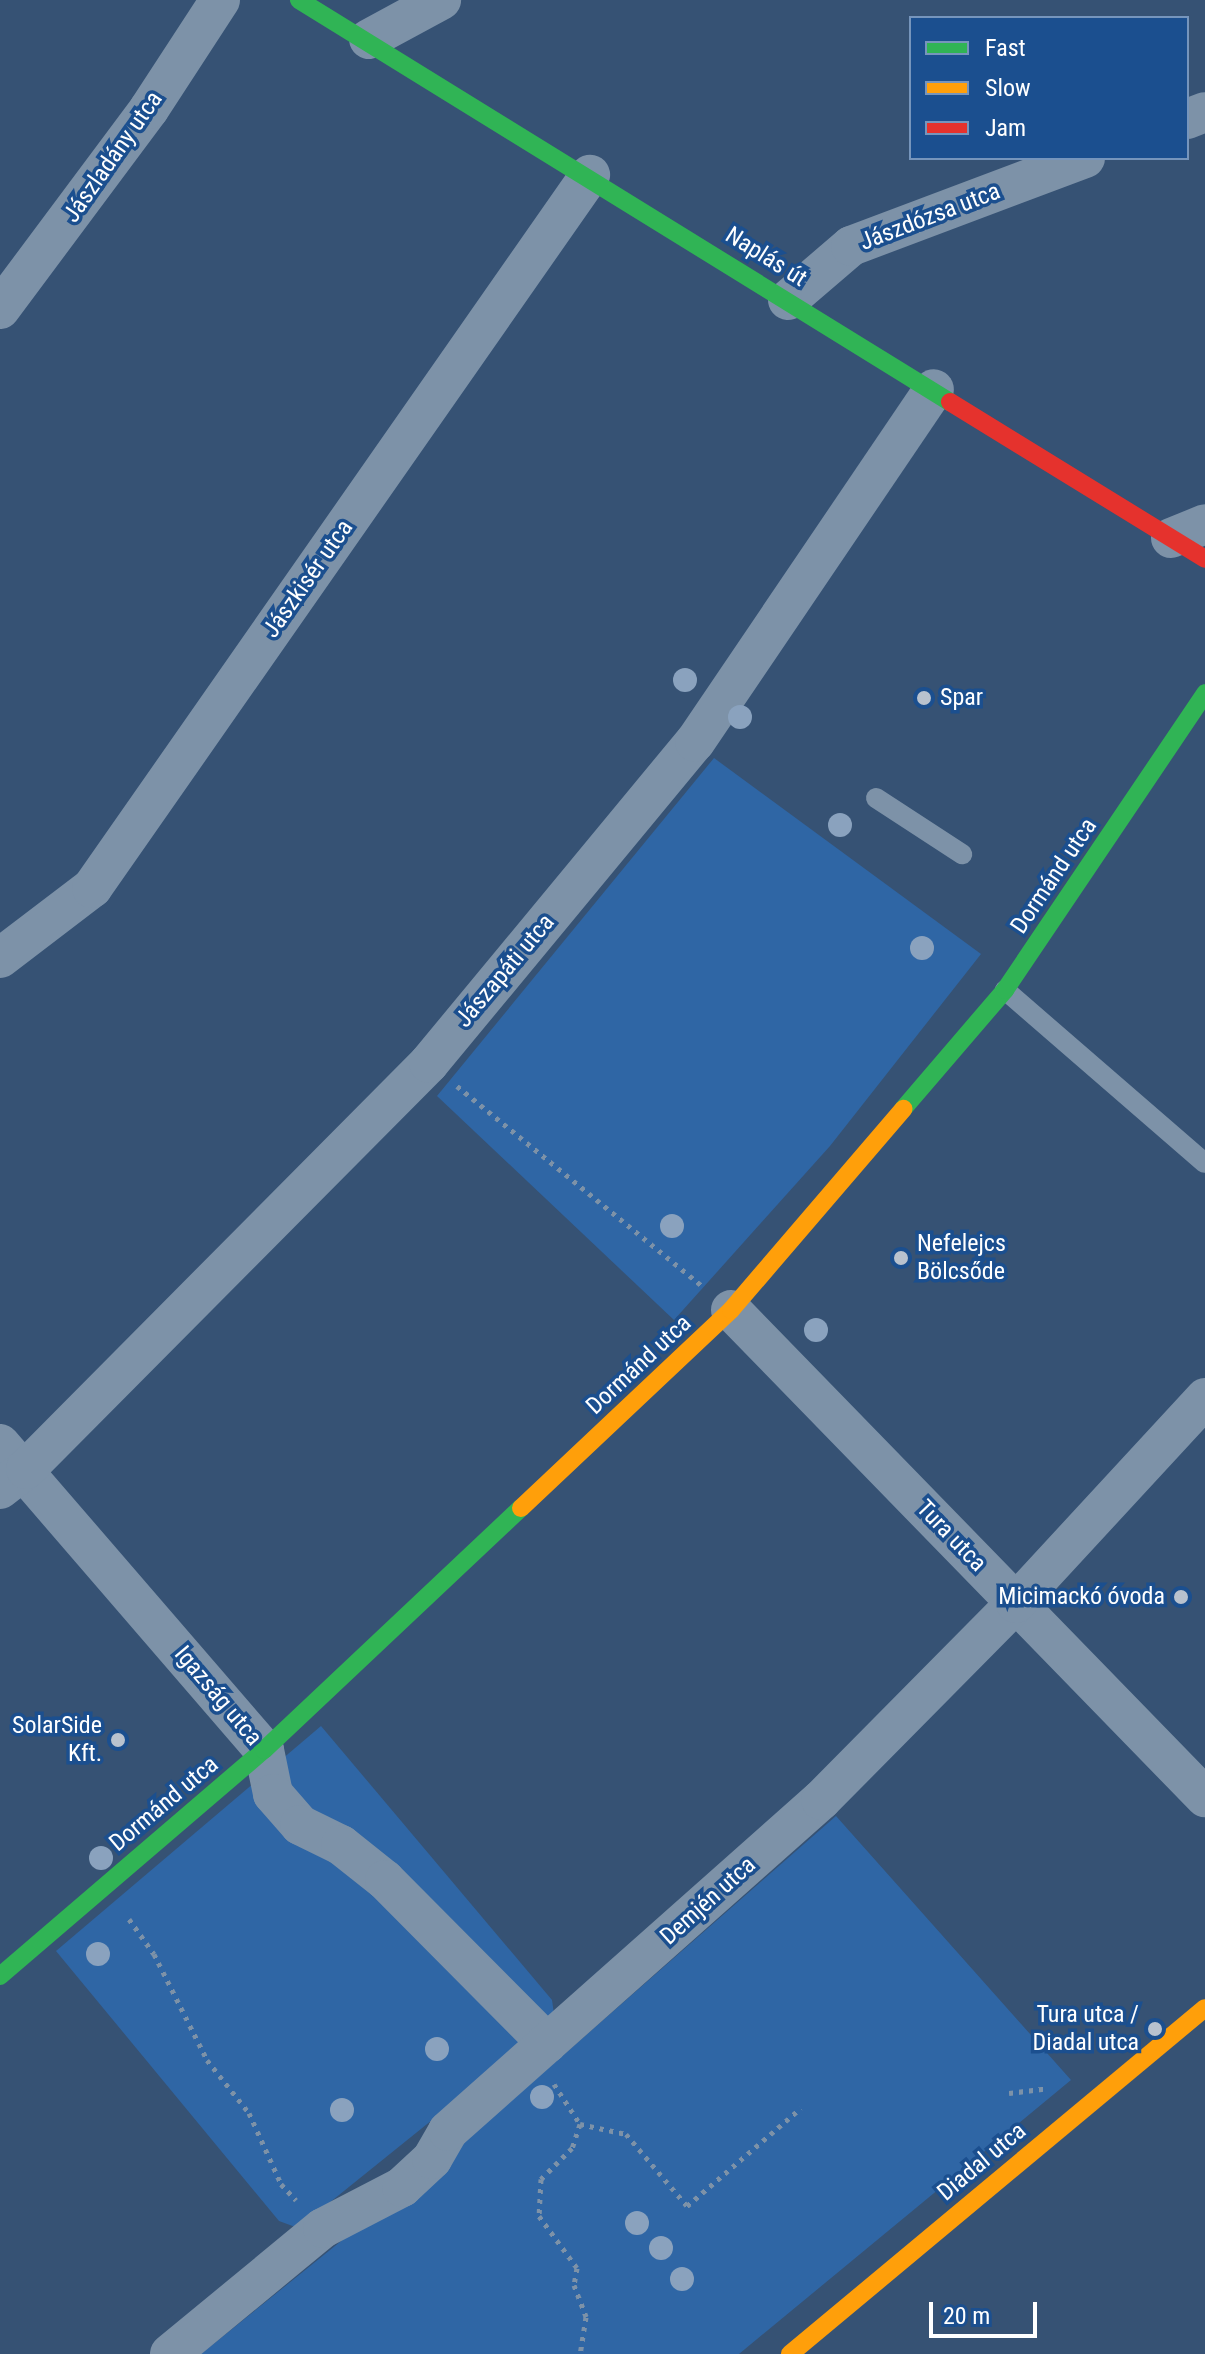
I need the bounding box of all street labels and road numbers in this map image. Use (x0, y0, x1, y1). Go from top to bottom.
street label: Jászladány utca (57, 86, 169, 228)
street label: Jászdózsa utca (856, 177, 1004, 257)
street label: Naplás út (720, 221, 812, 293)
street label: Jászkisér utca (257, 515, 359, 643)
street label: Dormánd utca (1005, 813, 1103, 939)
street label: Jászapáti utca (449, 909, 561, 1033)
street label: Dormánd utca (581, 1309, 697, 1421)
street label: Tura utca (910, 1494, 992, 1578)
street label: Igazság utca (168, 1640, 268, 1752)
street label: Dormánd utca (104, 1750, 224, 1858)
street label: Demjén utca (654, 1851, 762, 1951)
street label: Diadal utca (932, 2117, 1032, 2207)

